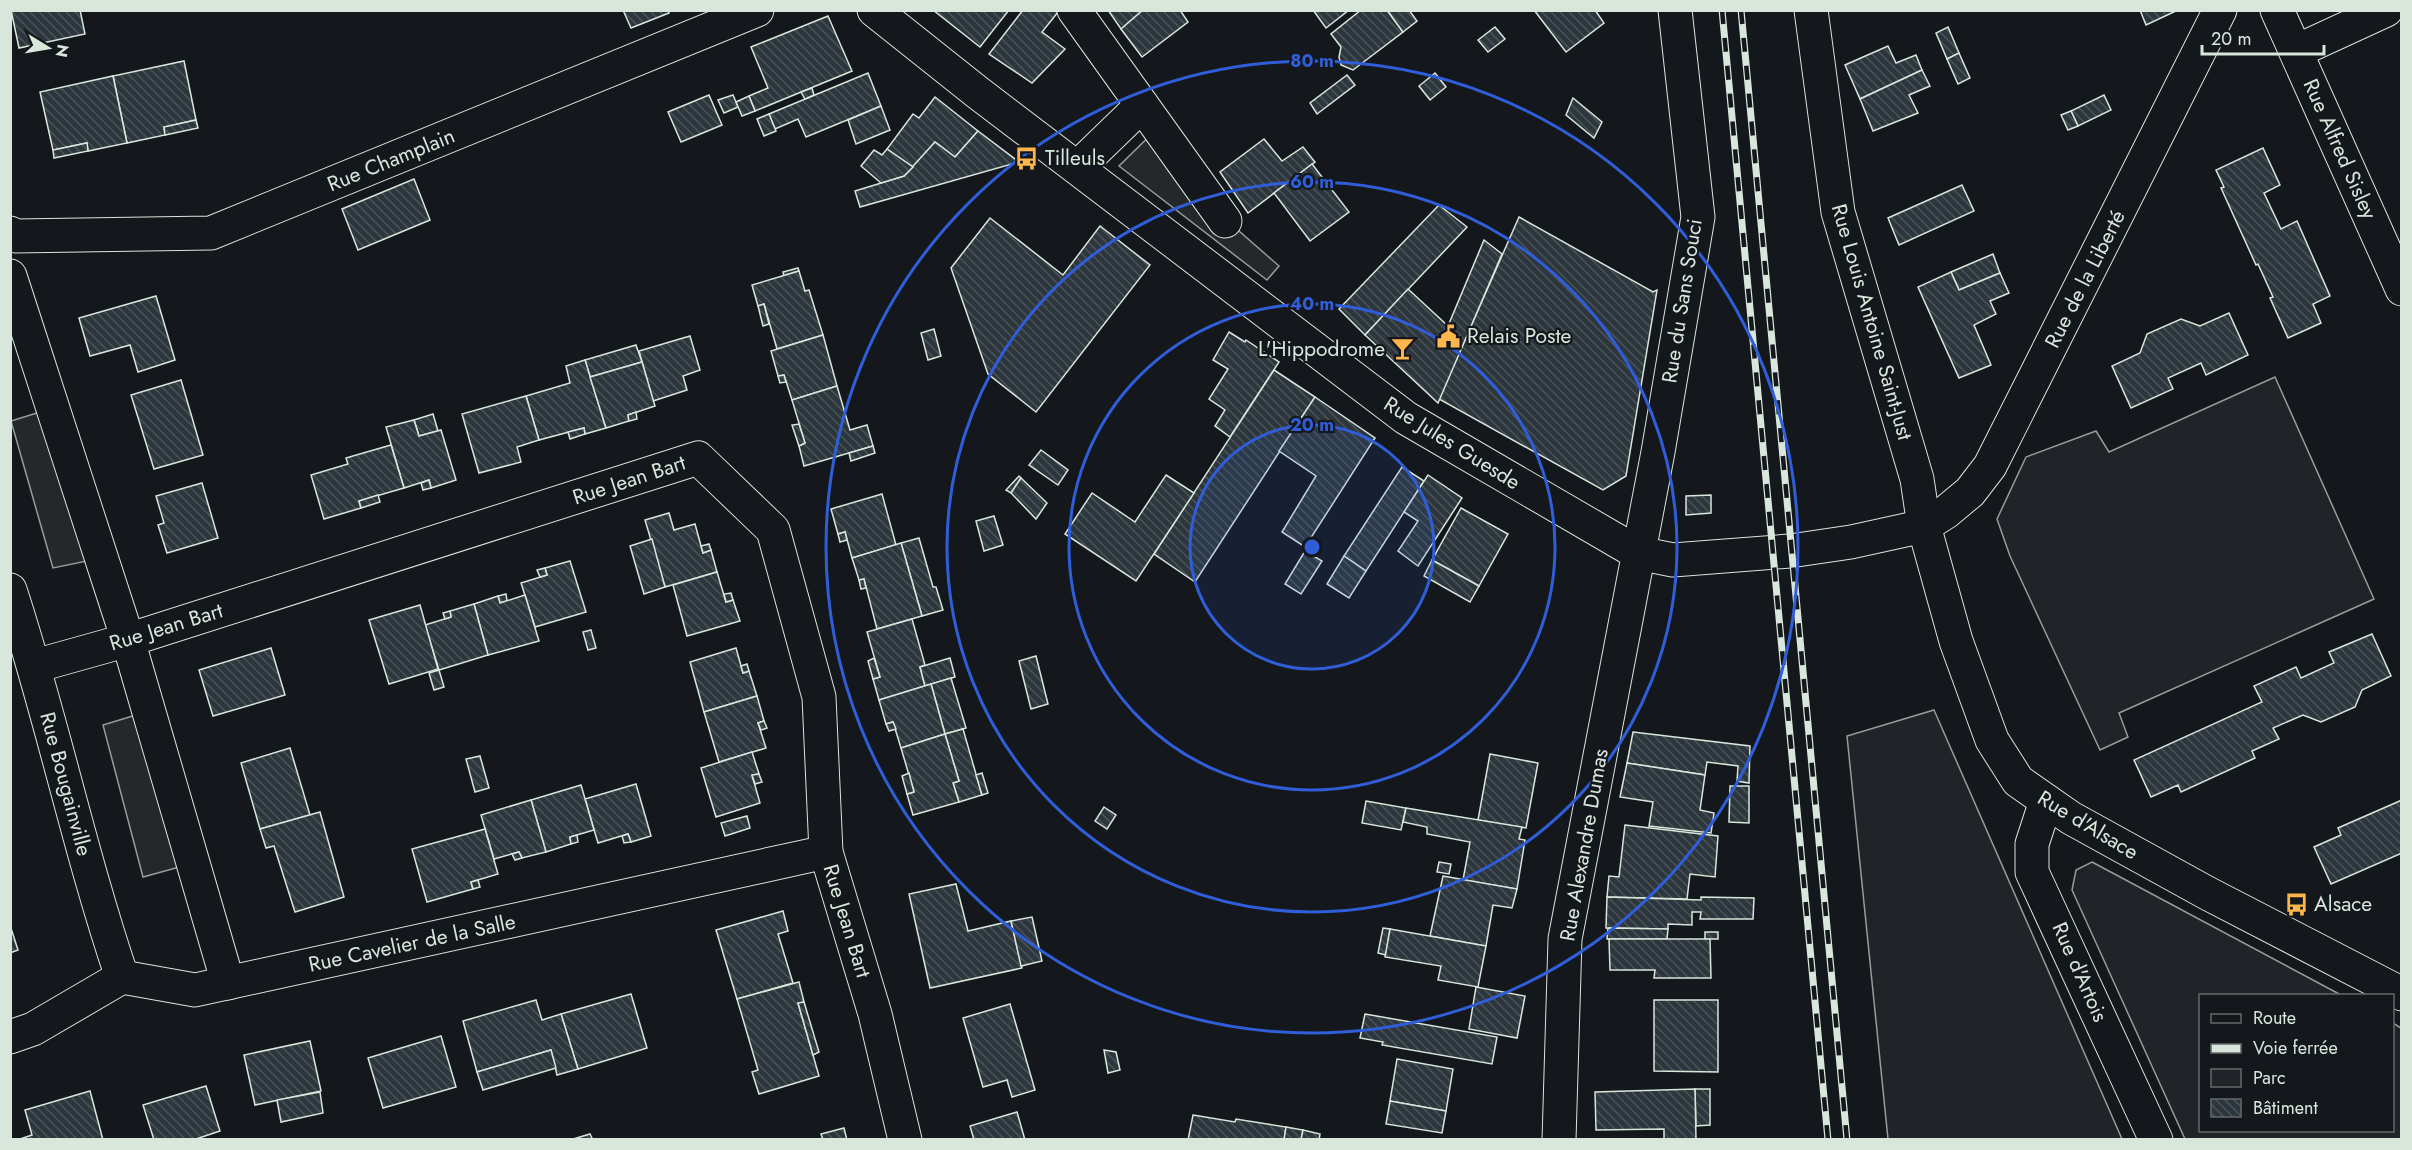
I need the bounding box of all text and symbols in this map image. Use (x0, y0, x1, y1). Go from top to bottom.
north arrow (18, 18, 78, 78)
scale bar (2202, 18, 2324, 56)
text: 20 m (2211, 26, 2251, 52)
text: N (50, 42, 75, 59)
text: 80 m (1290, 48, 1334, 74)
street label: Rue Alfred Sisley (2296, 74, 2385, 225)
street label: Rue Champlain (323, 121, 459, 199)
place label: Tilleuls (1045, 143, 1105, 173)
bus stop icon: Tilleuls (1014, 145, 1040, 171)
text: 60 m (1290, 169, 1334, 195)
street label: Rue Louis Antoine Saint-Just (1824, 201, 1920, 443)
street label: Rue de la Liberté (2037, 205, 2133, 353)
street label: Rue du Sans Souci (1654, 217, 1710, 385)
text: 40 m (1290, 291, 1334, 317)
place label: Relais Poste (1467, 321, 1572, 351)
public building icon: Relais Poste (1436, 323, 1462, 349)
place label: L'Hippodrome (1258, 334, 1385, 364)
bar icon: L'Hippodrome (1390, 336, 1416, 362)
street label: Rue Jules Guesde (1378, 389, 1526, 497)
text: 20 m (1290, 412, 1334, 438)
street label: Rue Jean Bart (569, 448, 689, 512)
centre of rings (1302, 537, 1322, 557)
street label: Rue Jean Bart (106, 596, 226, 658)
street label: Rue Bougainville (32, 709, 100, 859)
street label: Rue Alexandre Dumas (1552, 746, 1616, 944)
street label: Rue d'Alsace (2032, 783, 2144, 867)
street label: Rue Jean Bart (816, 861, 878, 981)
place label: Alsace (2314, 889, 2372, 919)
bus stop icon: Alsace (2283, 891, 2309, 917)
street label: Rue Cavelier de la Salle (306, 906, 519, 980)
street label: Rue d'Artois (2045, 917, 2115, 1027)
legend (2199, 994, 2394, 1132)
text: Route (2253, 1005, 2296, 1031)
text: Voie ferrée (2253, 1035, 2338, 1061)
text: Parc (2253, 1065, 2286, 1091)
text: Bâtiment (2253, 1095, 2319, 1121)

